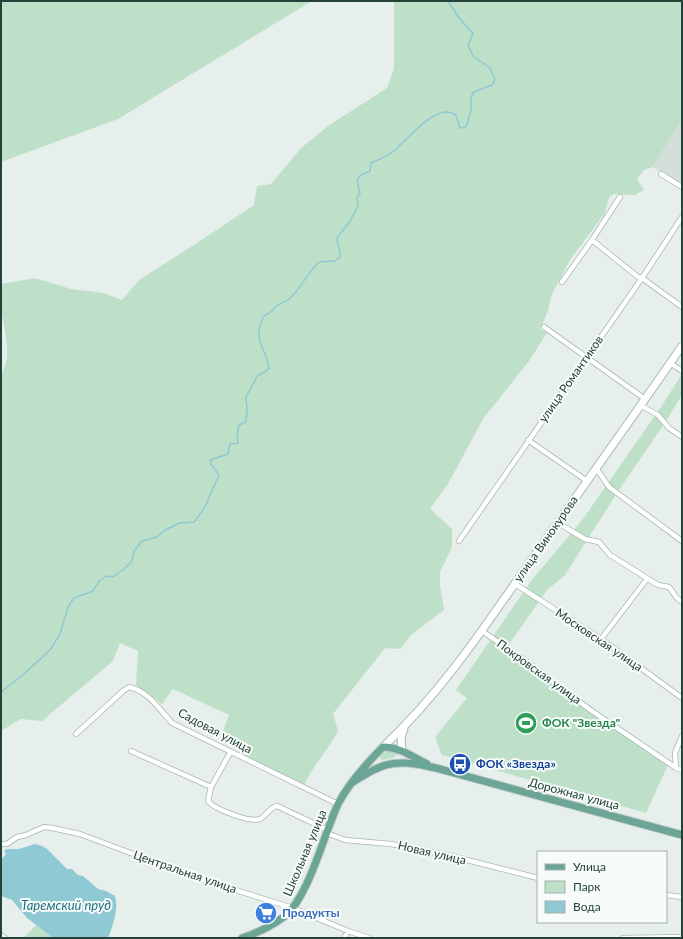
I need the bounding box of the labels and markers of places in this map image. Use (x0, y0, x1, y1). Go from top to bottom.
sports icon: ФОК "Звезда" (513, 710, 539, 736)
place label: ФОК "Звезда" (542, 715, 621, 730)
bus stop icon: ФОК «Звезда» (447, 751, 473, 777)
place label: ФОК «Звезда» (476, 756, 556, 771)
supermarket icon: Продукты (253, 900, 279, 926)
place label: Продукты (282, 905, 340, 920)

